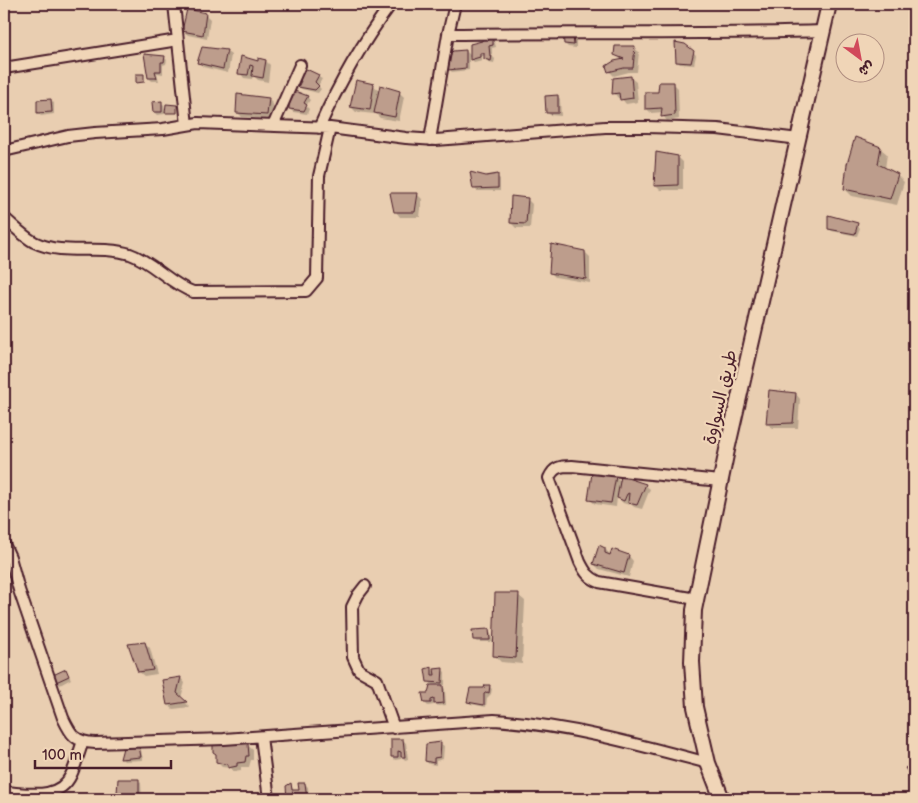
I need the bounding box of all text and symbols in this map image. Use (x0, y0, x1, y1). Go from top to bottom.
north arrow (836, 32, 886, 82)
text: ش (856, 57, 878, 80)
street label: طريق السواوة (699, 348, 742, 447)
scale bar (35, 738, 171, 770)
text: 100 m (42, 746, 82, 765)

